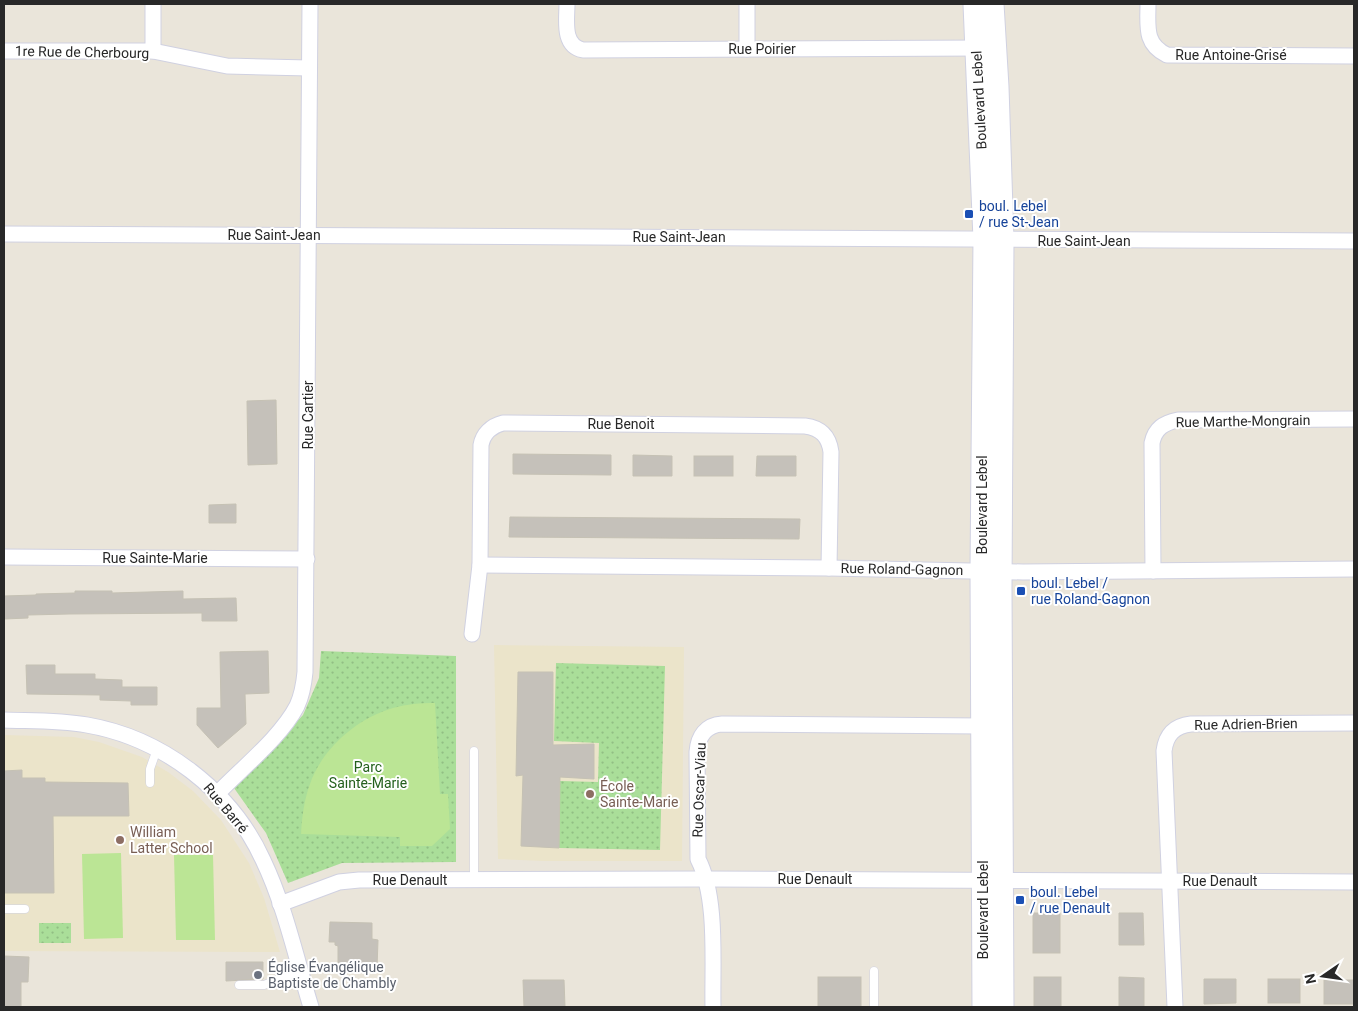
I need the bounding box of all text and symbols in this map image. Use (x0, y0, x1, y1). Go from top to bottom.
street label: Rue Poirier (728, 41, 796, 57)
street label: 1re Rue de Cherbourg (15, 43, 149, 61)
street label: Rue Antoine-Grisé (1175, 47, 1287, 63)
street label: Boulevard Lebel (968, 50, 990, 150)
place label: boul. Lebel / rue St-Jean (979, 198, 1059, 230)
marker: boul. Lebel / rue St-Jean (963, 208, 975, 220)
street label: Rue Saint-Jean (227, 227, 321, 243)
street label: Rue Saint-Jean (632, 229, 726, 245)
street label: Rue Saint-Jean (1037, 233, 1131, 249)
street label: Rue Cartier (300, 380, 316, 450)
street label: Rue Marthe-Mongrain (1175, 412, 1311, 430)
street label: Rue Benoit (587, 416, 655, 432)
street label: Boulevard Lebel (974, 455, 990, 555)
street label: Rue Sainte-Marie (102, 550, 208, 566)
street label: Rue Roland-Gagnon (840, 560, 964, 578)
place label: boul. Lebel / rue Roland-Gagnon (1031, 575, 1150, 607)
marker: boul. Lebel / rue Roland-Gagnon (1015, 585, 1027, 597)
street label: Rue Adrien-Brien (1194, 715, 1298, 733)
street label: Rue Oscar-Viau (689, 742, 709, 838)
park label: Parc Sainte-Marie (329, 759, 407, 791)
place label: École Sainte-Marie (600, 777, 678, 810)
street label: Rue Barré (200, 780, 252, 836)
marker: École Sainte-Marie (584, 788, 596, 800)
place label: William Latter School (130, 824, 213, 856)
marker: William Latter School (114, 834, 126, 846)
street label: Boulevard Lebel (975, 860, 991, 960)
street label: Rue Denault (778, 871, 853, 887)
street label: Rue Denault (373, 872, 448, 888)
street label: Rue Denault (1183, 873, 1258, 889)
place label: boul. Lebel / rue Denault (1030, 884, 1111, 916)
marker: boul. Lebel / rue Denault (1014, 894, 1026, 906)
north arrow (1298, 951, 1348, 1001)
place label: Église Évangélique Baptiste de Chambly (268, 958, 397, 991)
marker: Église Évangélique Baptiste de Chambly (252, 969, 264, 981)
text: N (1301, 972, 1319, 986)

